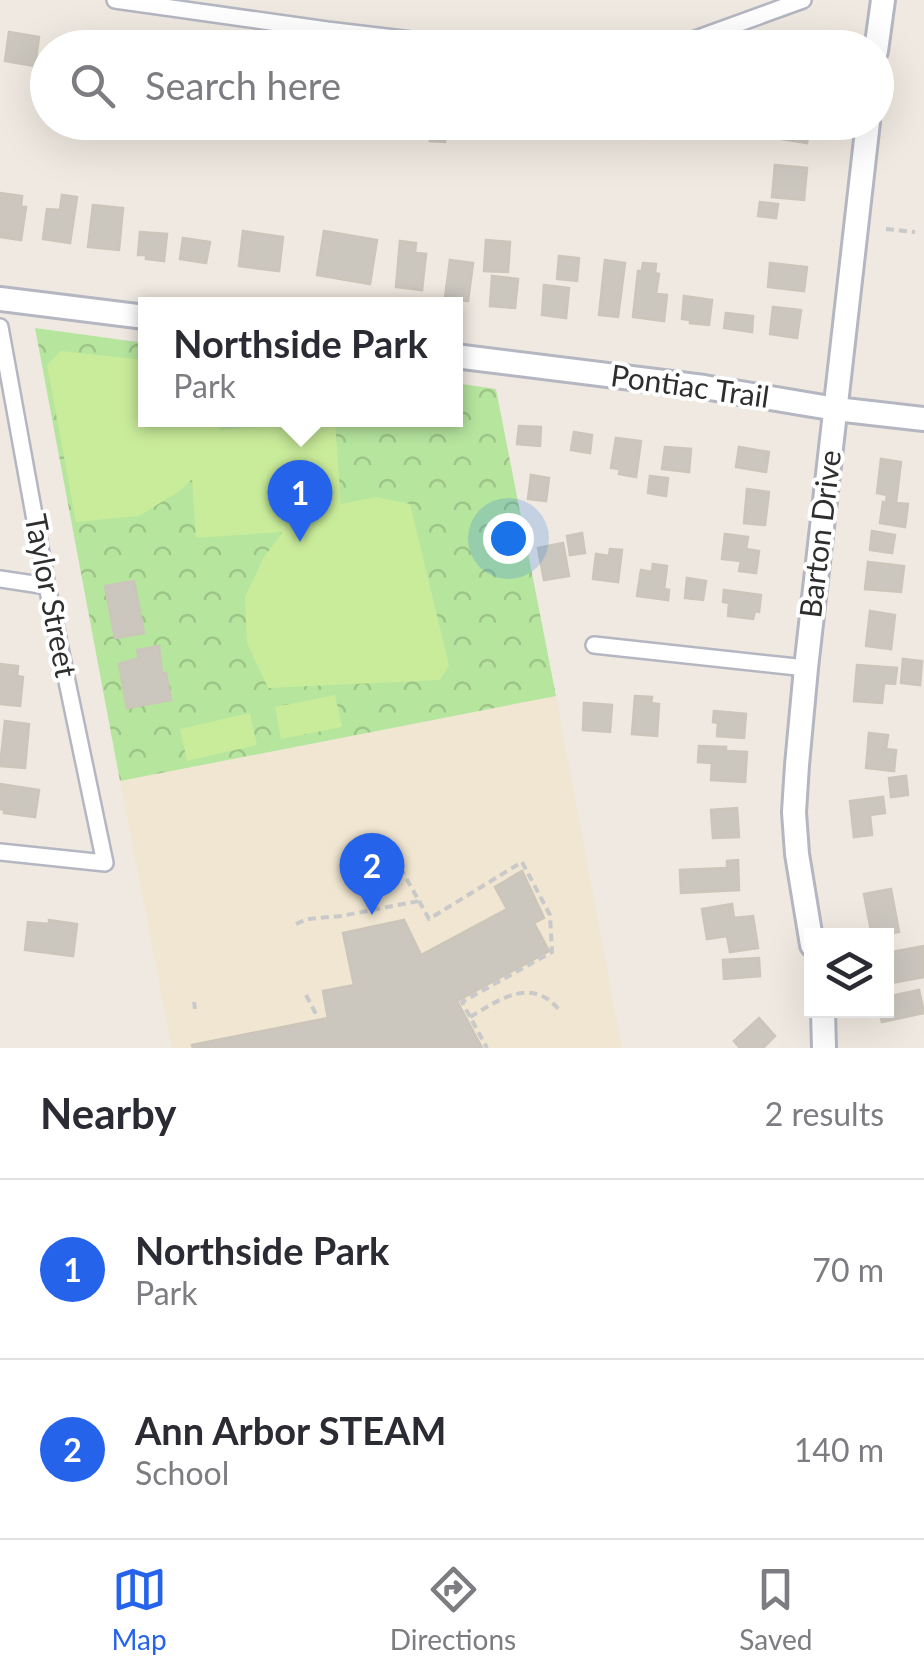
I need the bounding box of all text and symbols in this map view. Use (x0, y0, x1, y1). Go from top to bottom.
search box (30, 30, 894, 140)
icon: search (65, 58, 120, 113)
text: Search here (145, 62, 341, 108)
popup (138, 297, 463, 427)
text: Northside Park (173, 320, 428, 366)
street label: Pontiac Trail (609, 356, 772, 414)
text: Park (173, 366, 236, 405)
street label: Barton Drive (791, 448, 847, 620)
pin: 1 (268, 460, 332, 542)
street label: Taylor Street (19, 511, 85, 680)
your location (483, 513, 534, 564)
pin: 2 (340, 832, 404, 915)
map controls (804, 928, 894, 1018)
button: layers (804, 928, 894, 1018)
text: Nearby (40, 1088, 177, 1138)
text: 2 results (765, 1094, 884, 1133)
text: Northside Park (135, 1227, 389, 1273)
text: 1 (63, 1250, 82, 1289)
text: 70 m (812, 1250, 884, 1289)
text: Park (135, 1273, 198, 1312)
text: Ann Arbor STEAM (135, 1407, 447, 1453)
text: 2 (63, 1430, 82, 1469)
text: 140 m (794, 1430, 884, 1469)
text: School (135, 1453, 229, 1492)
tab: Map (112, 1562, 167, 1656)
tab: Directions (390, 1562, 516, 1656)
tab: Saved (739, 1562, 812, 1656)

